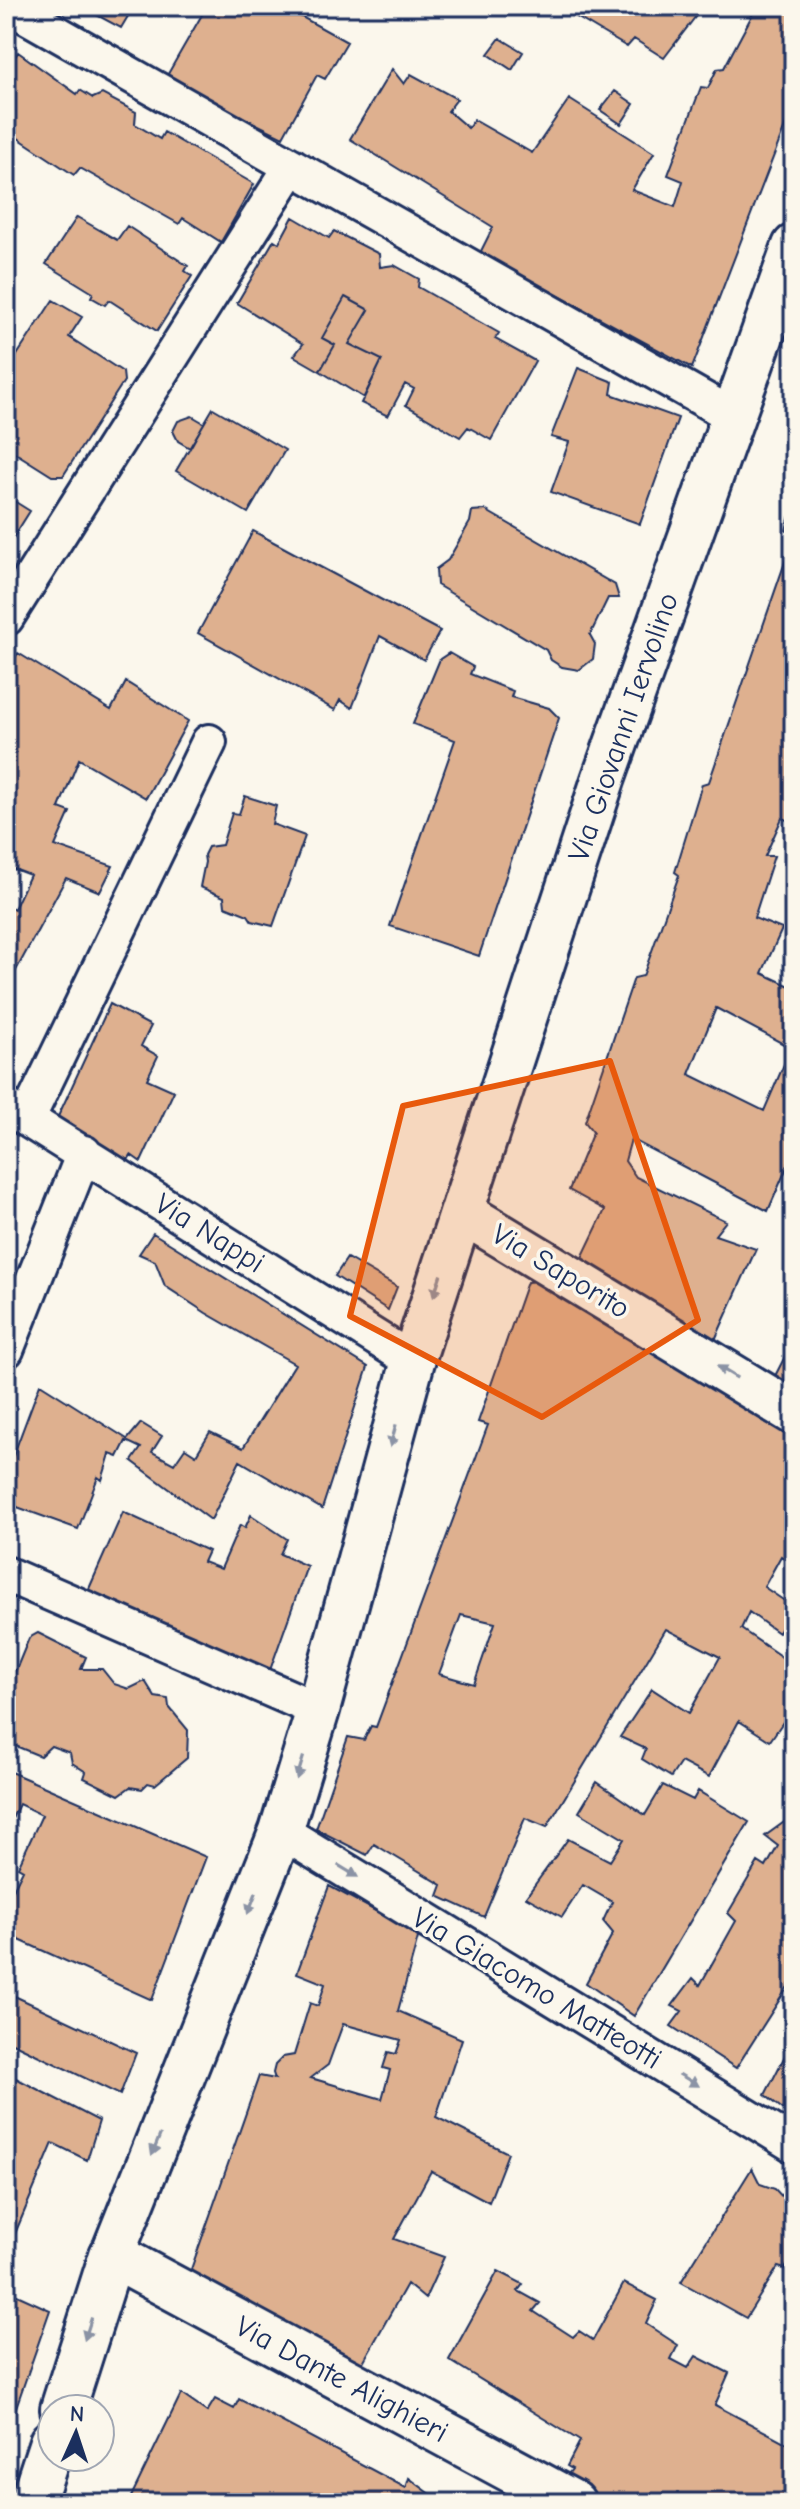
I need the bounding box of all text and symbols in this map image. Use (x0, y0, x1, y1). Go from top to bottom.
street label: Via Giovanni Iervolino (561, 588, 686, 866)
street label: Via Nappi (149, 1186, 271, 1281)
street label: Via Saporito (485, 1217, 636, 1326)
one-way arrow (431, 1274, 443, 1298)
one-way arrow (716, 1365, 738, 1379)
one-way arrow (386, 1424, 398, 1449)
one-way arrow (294, 1756, 306, 1780)
one-way arrow (337, 1864, 358, 1879)
one-way arrow (245, 1891, 258, 1915)
street label: Via Giacomo Matteotti (406, 1900, 668, 2077)
one-way arrow (678, 2073, 700, 2087)
one-way arrow (149, 2133, 162, 2157)
street label: Via Dante Alighieri (230, 2309, 454, 2450)
one-way arrow (82, 2318, 94, 2342)
north arrow (36, 2393, 116, 2473)
text: N (69, 2401, 85, 2427)

